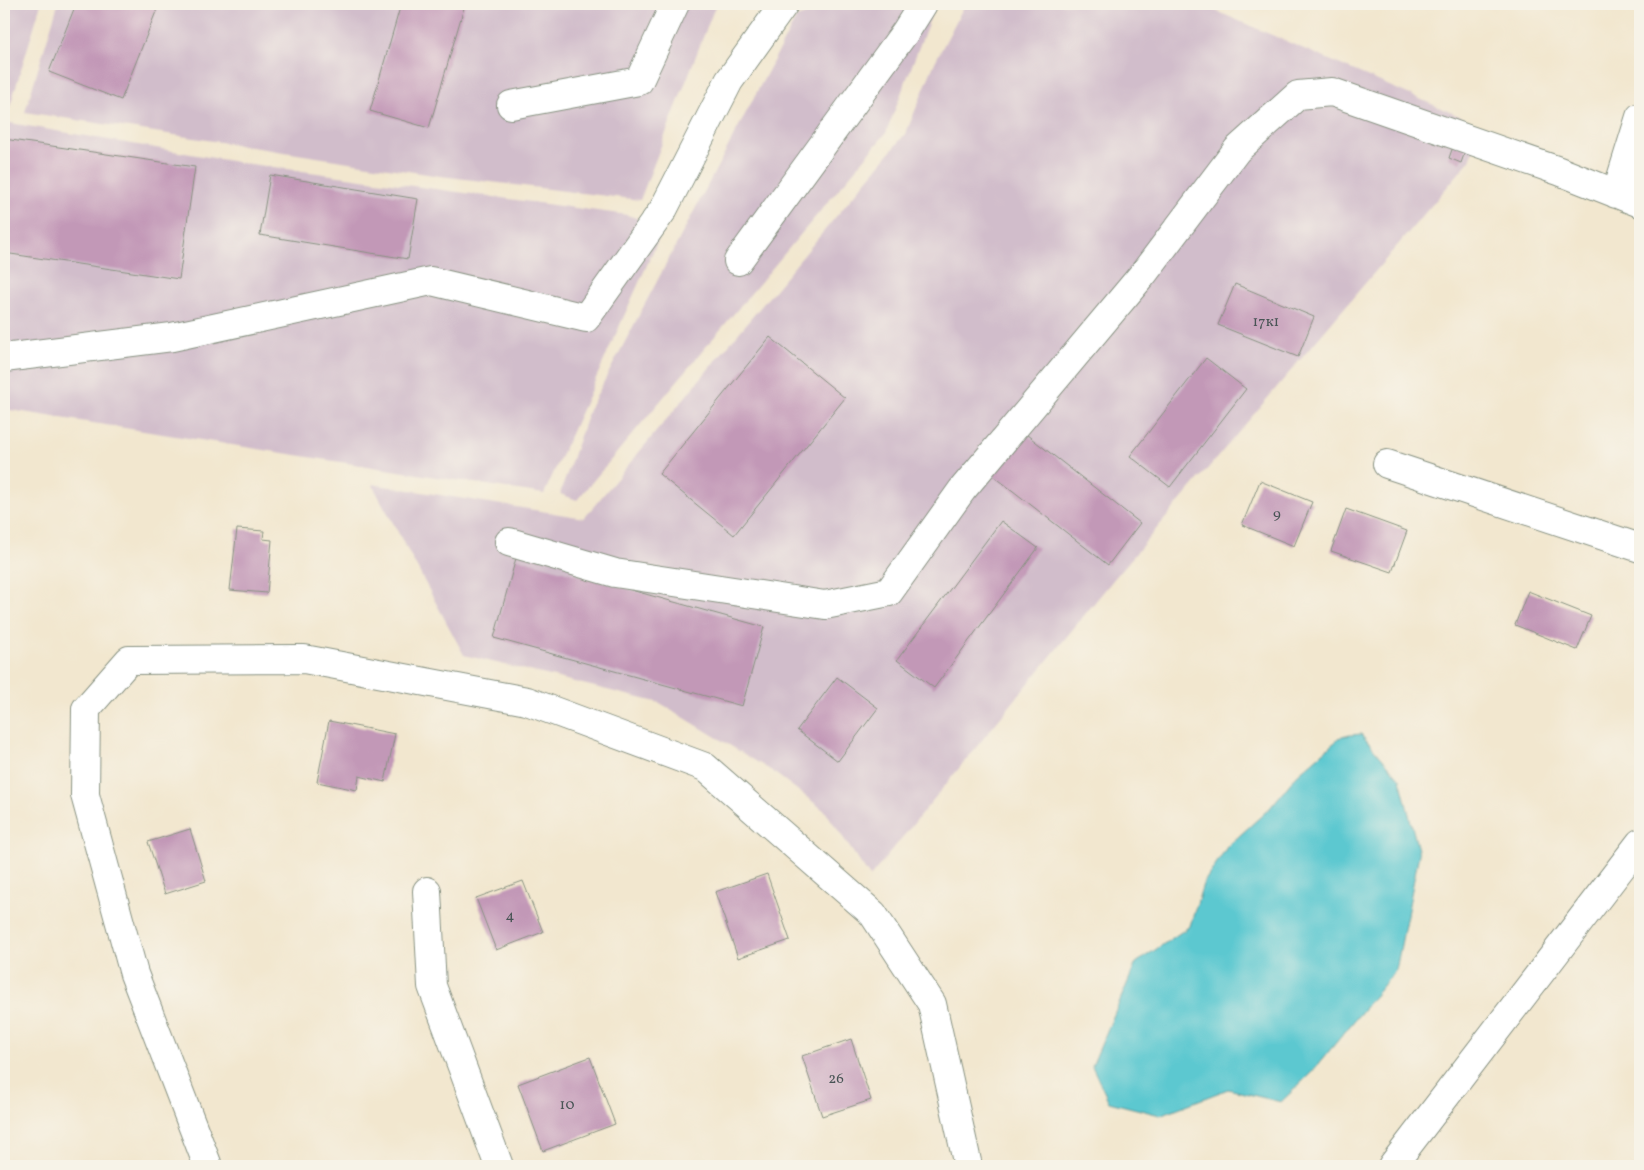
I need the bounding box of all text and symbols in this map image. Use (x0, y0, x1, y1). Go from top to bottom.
house number: 17к1 (1253, 312, 1279, 333)
house number: 9 (1273, 504, 1281, 525)
house number: 4 (506, 906, 515, 927)
house number: 26 (828, 1069, 844, 1090)
house number: 10 (560, 1095, 574, 1116)

